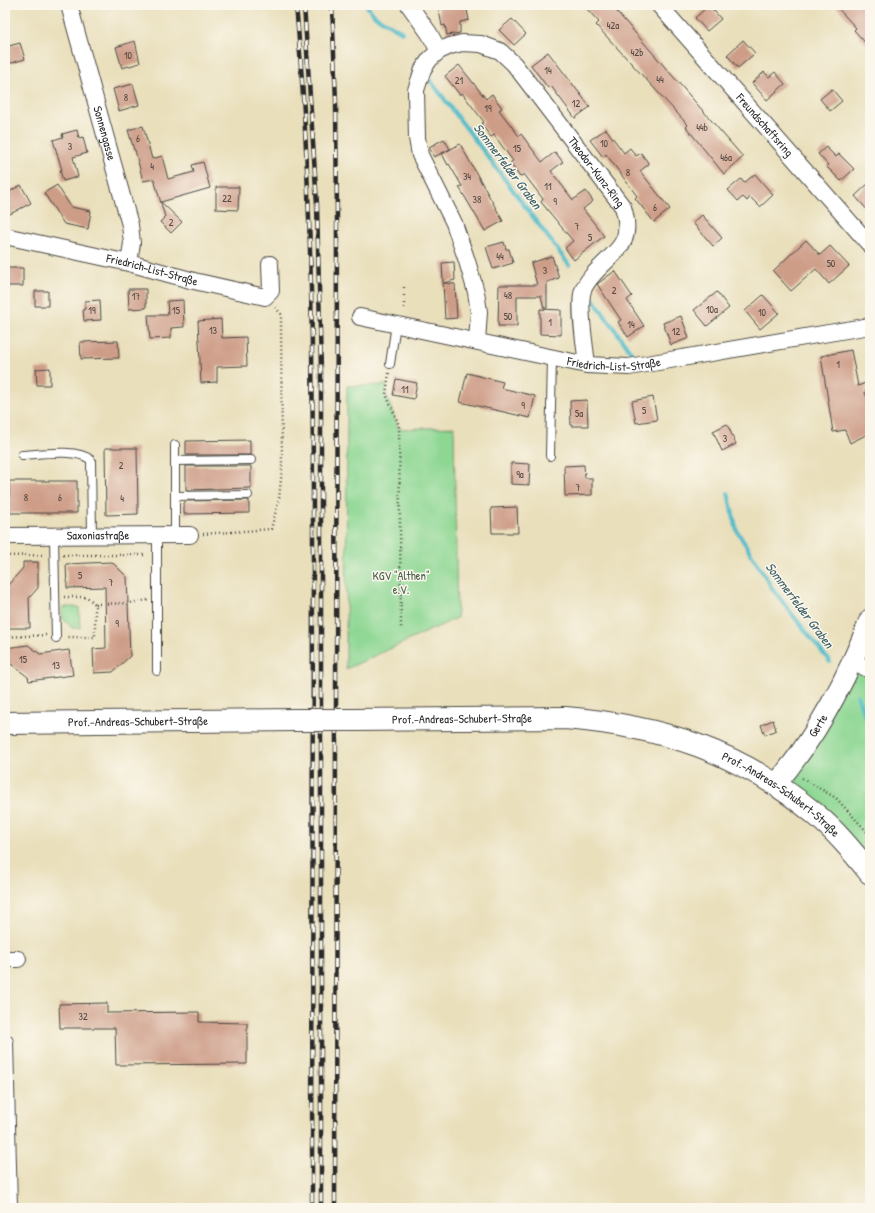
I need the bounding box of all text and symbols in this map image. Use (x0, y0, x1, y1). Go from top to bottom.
house number: 42a (607, 19, 619, 32)
house number: 42b (631, 46, 643, 59)
house number: 10 (124, 49, 133, 62)
house number: 14 (544, 64, 552, 77)
house number: 44 (656, 73, 664, 86)
house number: 21 (455, 74, 464, 87)
street label: Freundschaftsring (732, 89, 798, 160)
house number: 8 (124, 91, 128, 104)
house number: 12 (572, 97, 580, 110)
house number: 19 (484, 102, 492, 115)
street label: Sonnengasse (89, 104, 121, 162)
water label: Sommerfelder Graben (470, 119, 547, 214)
house number: 44b (696, 121, 708, 134)
house number: 6 (136, 132, 140, 145)
street label: Theodor-Kunz-Ring (564, 133, 629, 211)
house number: 10 (600, 137, 609, 150)
house number: 3 (68, 140, 73, 153)
house number: 15 (513, 142, 522, 155)
house number: 46a (720, 151, 732, 164)
house number: 4 (150, 160, 154, 173)
house number: 8 (626, 166, 630, 179)
house number: 34 (463, 170, 471, 183)
house number: 11 (544, 180, 552, 193)
house number: 22 (222, 192, 232, 205)
house number: 38 (473, 193, 481, 206)
house number: 9 (553, 195, 557, 208)
house number: 6 (653, 201, 657, 214)
house number: 2 (169, 216, 174, 229)
house number: 7 (575, 220, 580, 233)
house number: 5 (588, 231, 593, 244)
street label: Friedrich-List-Straße (104, 249, 200, 290)
house number: 44 (496, 250, 504, 263)
house number: 50 (827, 257, 836, 270)
house number: 3 (543, 264, 548, 277)
house number: 2 (612, 284, 617, 297)
house number: 48 (504, 289, 512, 302)
house number: 17 (132, 290, 140, 303)
house number: 10a (706, 303, 718, 316)
house number: 19 (88, 304, 96, 317)
house number: 15 (172, 304, 181, 317)
house number: 10 (758, 306, 767, 319)
house number: 50 (504, 310, 513, 323)
house number: 1 (548, 316, 552, 329)
house number: 14 (627, 318, 635, 331)
house number: 13 (209, 324, 218, 337)
house number: 12 (672, 325, 680, 338)
street label: Friedrich-List-Straße (565, 352, 662, 375)
house number: 1 (836, 358, 840, 371)
house number: 11 (401, 383, 409, 396)
house number: 9 (521, 399, 525, 412)
house number: 5 (642, 404, 647, 417)
house number: 5a (575, 407, 583, 420)
house number: 3 (723, 432, 728, 445)
house number: 2 (119, 459, 124, 472)
house number: 9a (516, 468, 524, 481)
house number: 7 (576, 481, 581, 494)
house number: 8 (24, 491, 28, 504)
house number: 6 (58, 491, 62, 504)
house number: 4 (120, 492, 124, 505)
street label: Saxoniastraße (67, 526, 130, 544)
water label: Sommerfelder Graben (762, 558, 839, 653)
park label: KGV "Althen" e.V. (372, 567, 430, 598)
house number: 5 (78, 569, 83, 582)
house number: 7 (109, 576, 114, 589)
house number: 9 (115, 617, 119, 630)
house number: 15 (19, 653, 28, 666)
house number: 13 (52, 659, 61, 672)
street label: Prof.-Andreas-Schubert-Straße (392, 709, 532, 728)
street label: Gerte (804, 711, 831, 740)
street label: Prof.-Andreas-Schubert-Straße (68, 712, 208, 730)
street label: Prof.-Andreas-Schubert-Straße (719, 747, 844, 841)
house number: 32 (78, 1010, 88, 1023)

